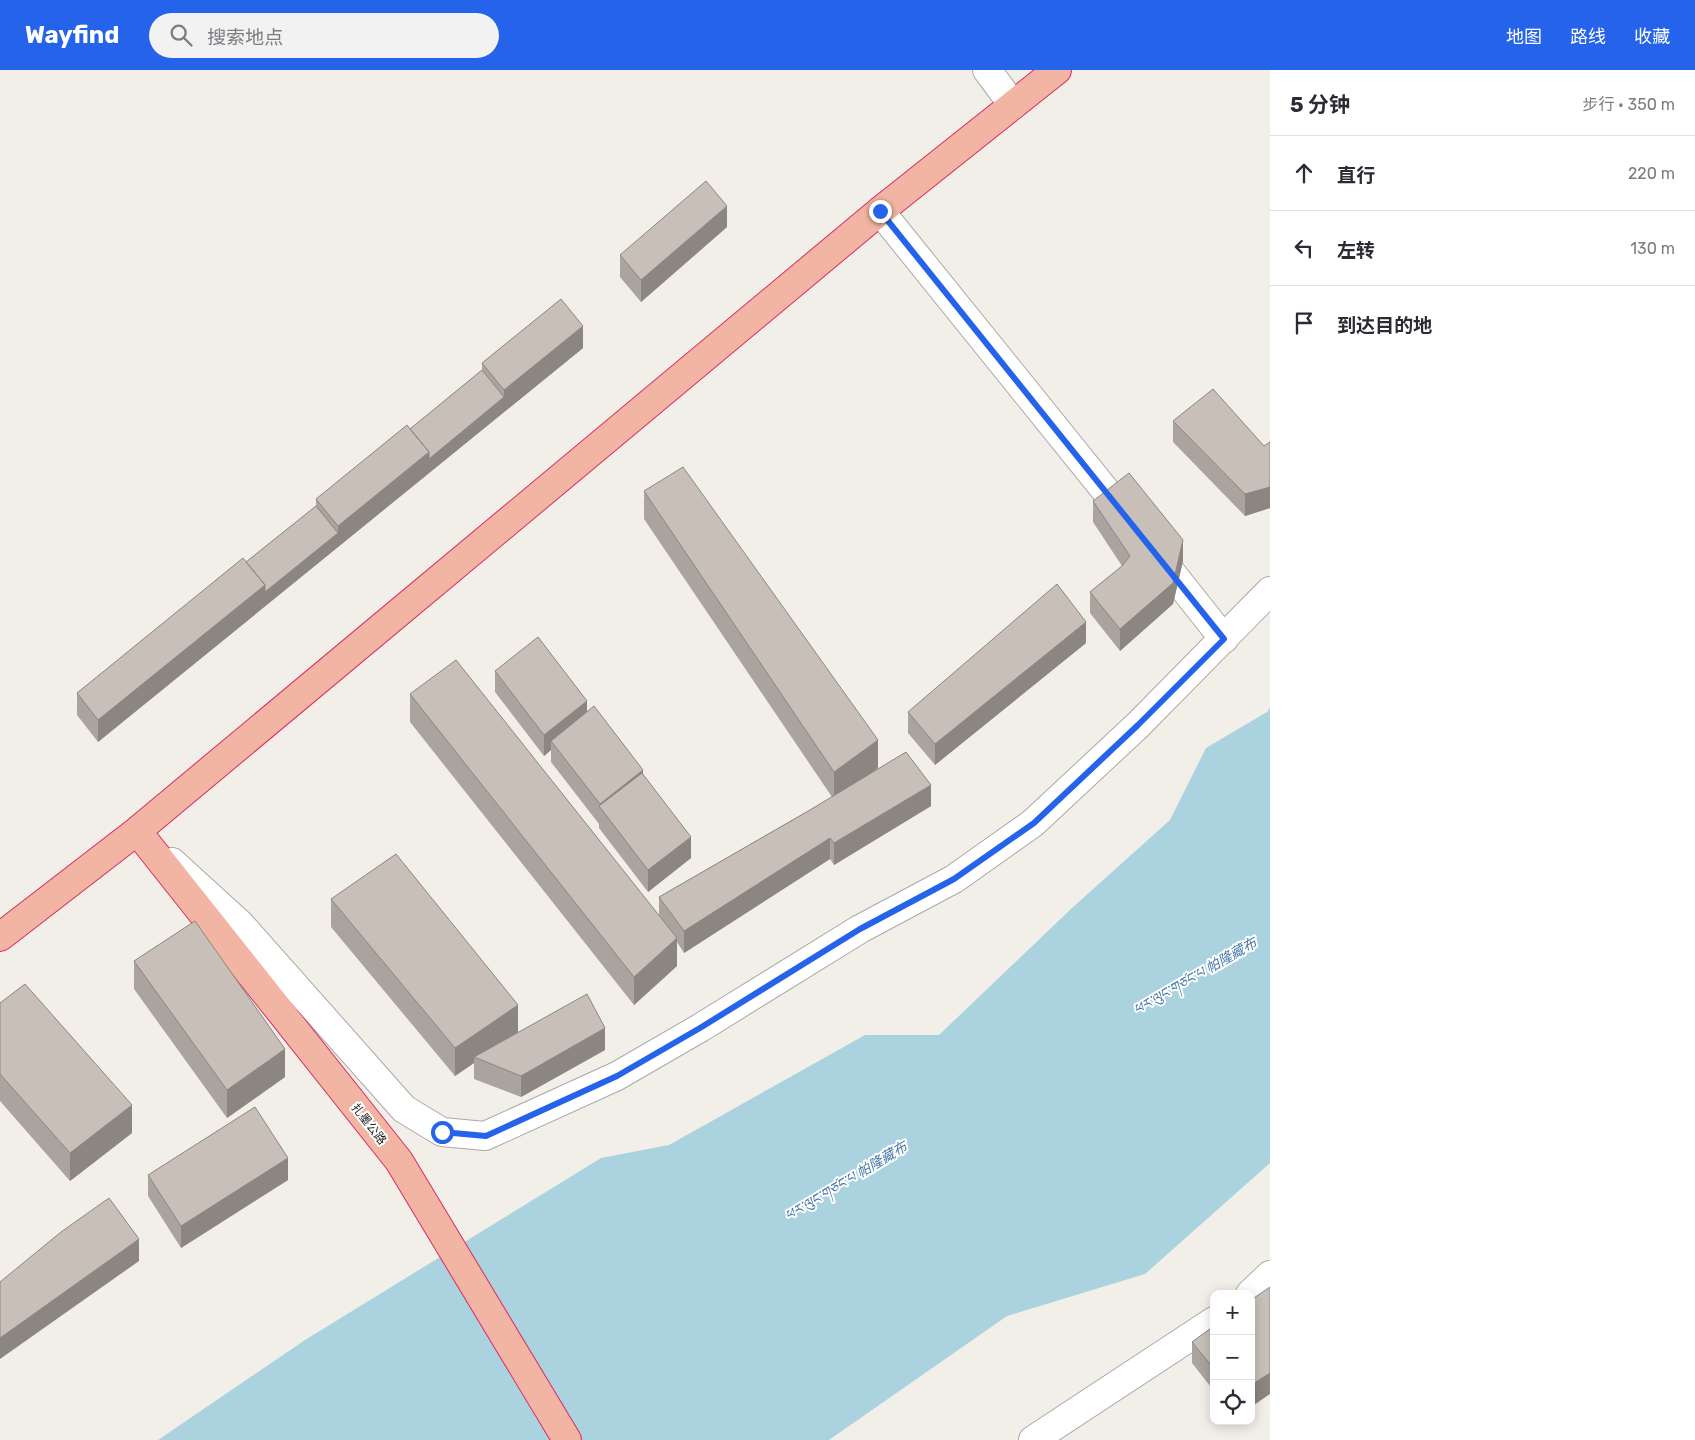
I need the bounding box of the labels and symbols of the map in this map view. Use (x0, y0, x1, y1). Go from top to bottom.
route end (869, 200, 892, 223)
water label: ཕར་ལུང་གཙང་པ 帕隆藏布 (1131, 933, 1263, 1021)
street label: 扎墨公路 (349, 1101, 389, 1147)
route start (431, 1121, 454, 1144)
water label: ཕར་ལུང་གཙང་པ 帕隆藏布 (782, 1137, 914, 1227)

